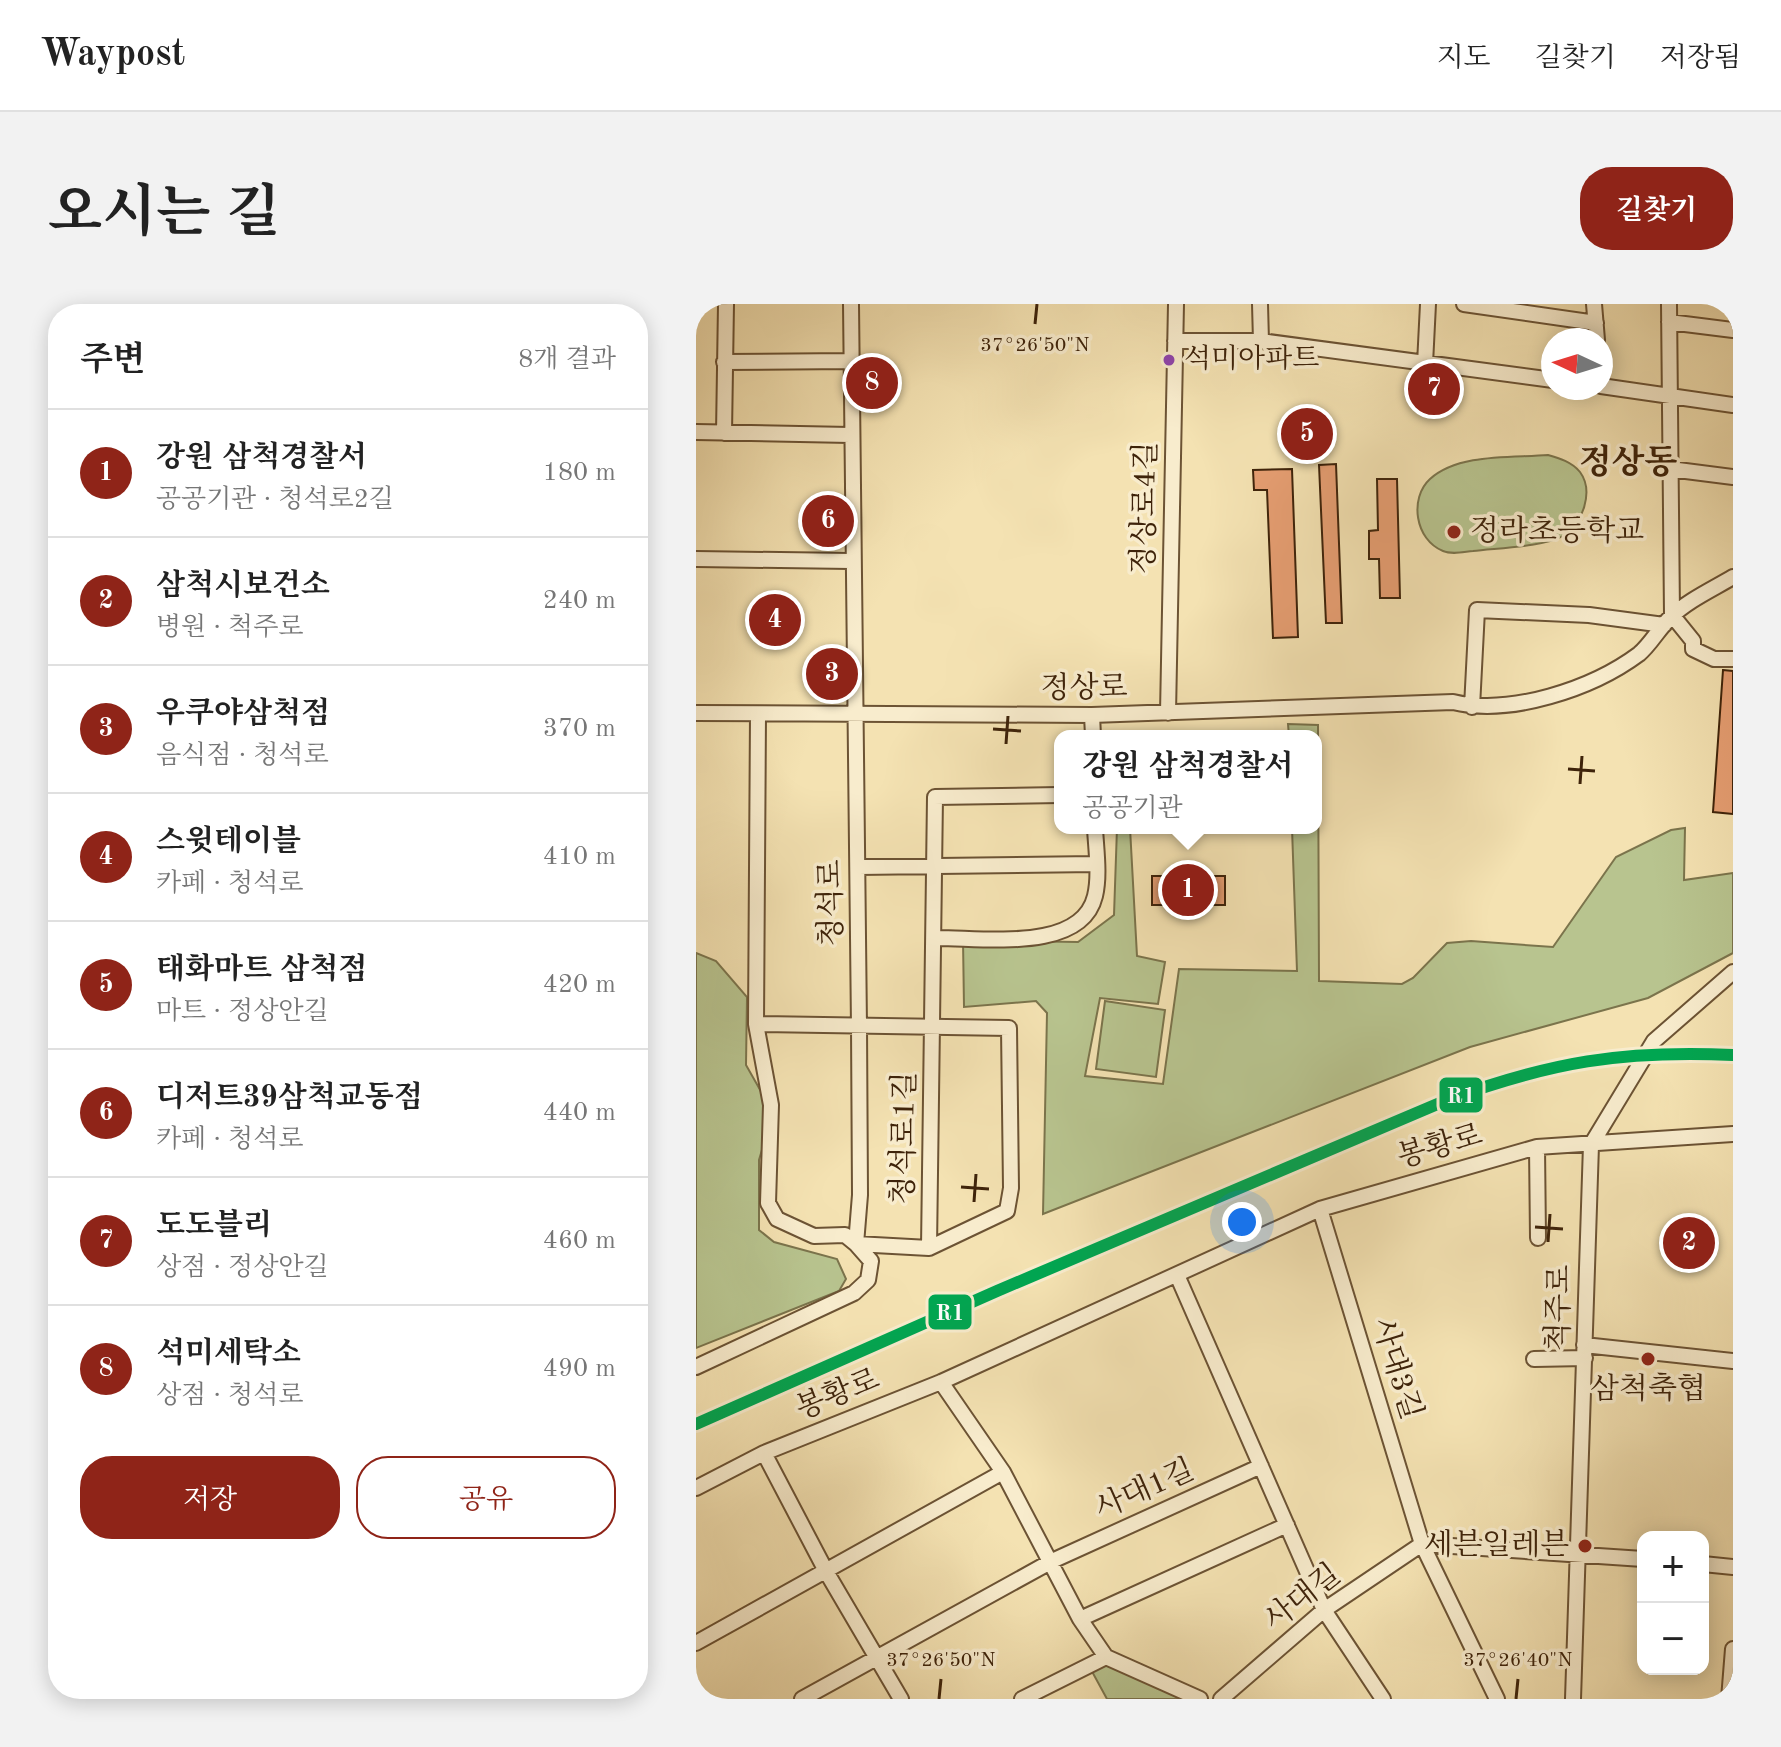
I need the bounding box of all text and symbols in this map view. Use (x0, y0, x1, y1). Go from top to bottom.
text: Waypost (40, 36, 185, 74)
text: 지도 (1437, 45, 1491, 73)
text: 길찾기 (1535, 45, 1616, 73)
text: 저장됨 (1660, 45, 1741, 73)
button: 길찾기 (1580, 167, 1733, 250)
text: 오시는 길 (48, 187, 280, 243)
north arrow (1541, 328, 1613, 400)
text: 37°26'50"N (980, 336, 1090, 356)
text: 주변 (80, 344, 146, 378)
place label: 석미아파트 (1184, 344, 1319, 374)
text: 8개 결과 (518, 347, 616, 373)
marker: 석미아파트 (1161, 352, 1177, 368)
pin: 8 (846, 353, 898, 413)
pin: 7 (1408, 359, 1460, 419)
pin: 5 (1281, 404, 1333, 464)
street label: 정상로4길 (1128, 441, 1162, 575)
text: 강원 삼척경찰서 (156, 443, 367, 473)
district label: 정상동 (1579, 443, 1677, 481)
text: 1 (98, 460, 114, 486)
text: 180 m (543, 460, 616, 486)
text: 공공기관 · 청석로2길 (156, 487, 394, 513)
pin: 6 (802, 491, 854, 551)
place label: 정라초등학교 (1470, 515, 1644, 547)
marker: 정라초등학교 (1445, 523, 1463, 541)
text: 삼척시보건소 (156, 571, 330, 601)
text: 2 (98, 588, 114, 614)
text: 240 m (543, 588, 616, 614)
pin: 4 (749, 590, 801, 650)
text: 병원 · 척주로 (156, 615, 303, 641)
pin: 3 (806, 644, 858, 704)
street label: 정상로 (1040, 671, 1128, 705)
text: 우쿠야삼척점 (156, 699, 330, 729)
text: 3 (98, 716, 114, 742)
text: 370 m (543, 716, 616, 742)
popup (1054, 730, 1322, 834)
text: 음식점 · 청석로 (156, 743, 329, 769)
text: 강원 삼척경찰서 (1082, 752, 1294, 782)
text: 공공기관 (1082, 796, 1183, 822)
text: 스윗테이블 (156, 827, 301, 857)
text: 4 (98, 844, 114, 870)
text: 410 m (543, 844, 616, 870)
street label: 청석로 (814, 859, 848, 947)
pin: 1 (1162, 860, 1214, 920)
text: 카페 · 청석로 (156, 871, 303, 897)
text: 태화마트 삼척점 (156, 955, 367, 985)
text: 5 (98, 972, 114, 998)
text: 420 m (543, 972, 616, 998)
text: 마트 · 정상안길 (156, 999, 329, 1025)
street label: 청석로1길 (887, 1071, 921, 1205)
line badge: R1 (1438, 1076, 1484, 1114)
text: 디저트39삼척교동점 (156, 1083, 423, 1113)
text: R1 (1447, 1086, 1475, 1108)
text: 6 (98, 1100, 114, 1126)
text: 440 m (543, 1100, 616, 1126)
street label: 봉황로 (1393, 1118, 1486, 1173)
text: 카페 · 청석로 (156, 1127, 303, 1153)
your location (1222, 1202, 1262, 1242)
text: 도도블리 (156, 1211, 272, 1241)
pin: 2 (1663, 1213, 1715, 1273)
text: 7 (98, 1228, 114, 1254)
text: 460 m (543, 1228, 616, 1254)
text: 상점 · 정상안길 (156, 1255, 329, 1281)
street label: 척주로 (1542, 1264, 1576, 1352)
line badge: R1 (927, 1293, 973, 1331)
text: R1 (936, 1303, 964, 1325)
street label: 사대3길 (1366, 1314, 1428, 1423)
text: 석미세탁소 (156, 1339, 301, 1369)
marker: 삼척축협 (1639, 1350, 1657, 1368)
text: 8 (98, 1356, 114, 1382)
text: 490 m (543, 1356, 616, 1382)
street label: 봉황로 (791, 1362, 884, 1425)
place label: 삼척축협 (1590, 1372, 1706, 1405)
text: 상점 · 청석로 (156, 1383, 303, 1409)
street label: 사대1길 (1090, 1453, 1199, 1525)
button: 저장 (80, 1456, 340, 1539)
button: 공유 (356, 1456, 616, 1539)
place label: 세븐일레븐 (1424, 1528, 1569, 1561)
map controls (1637, 1531, 1709, 1675)
button: + (1637, 1531, 1709, 1603)
marker: 세븐일레븐 (1576, 1537, 1594, 1555)
street label: 사대길 (1258, 1558, 1346, 1637)
button: − (1637, 1603, 1709, 1675)
text: 37°26'50"N (886, 1651, 996, 1671)
text: 37°26'40"N (1463, 1651, 1573, 1671)

